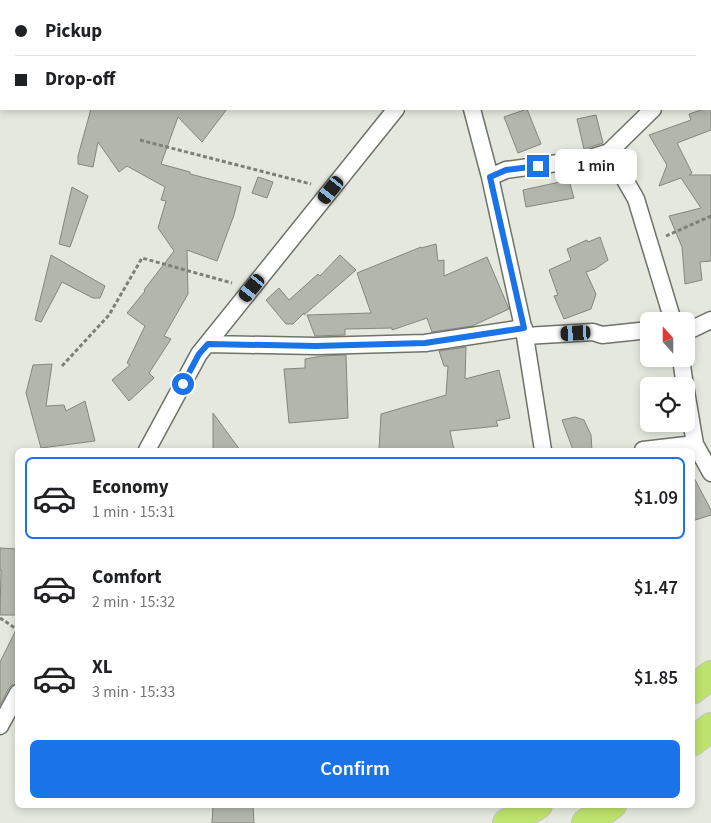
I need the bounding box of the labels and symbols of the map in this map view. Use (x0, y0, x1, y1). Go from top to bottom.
callout: 1 min (556, 148, 638, 184)
route end (527, 155, 549, 177)
car (315, 174, 346, 206)
car (236, 272, 267, 304)
north arrow (640, 312, 695, 368)
car (560, 325, 591, 341)
route start (172, 373, 194, 395)

